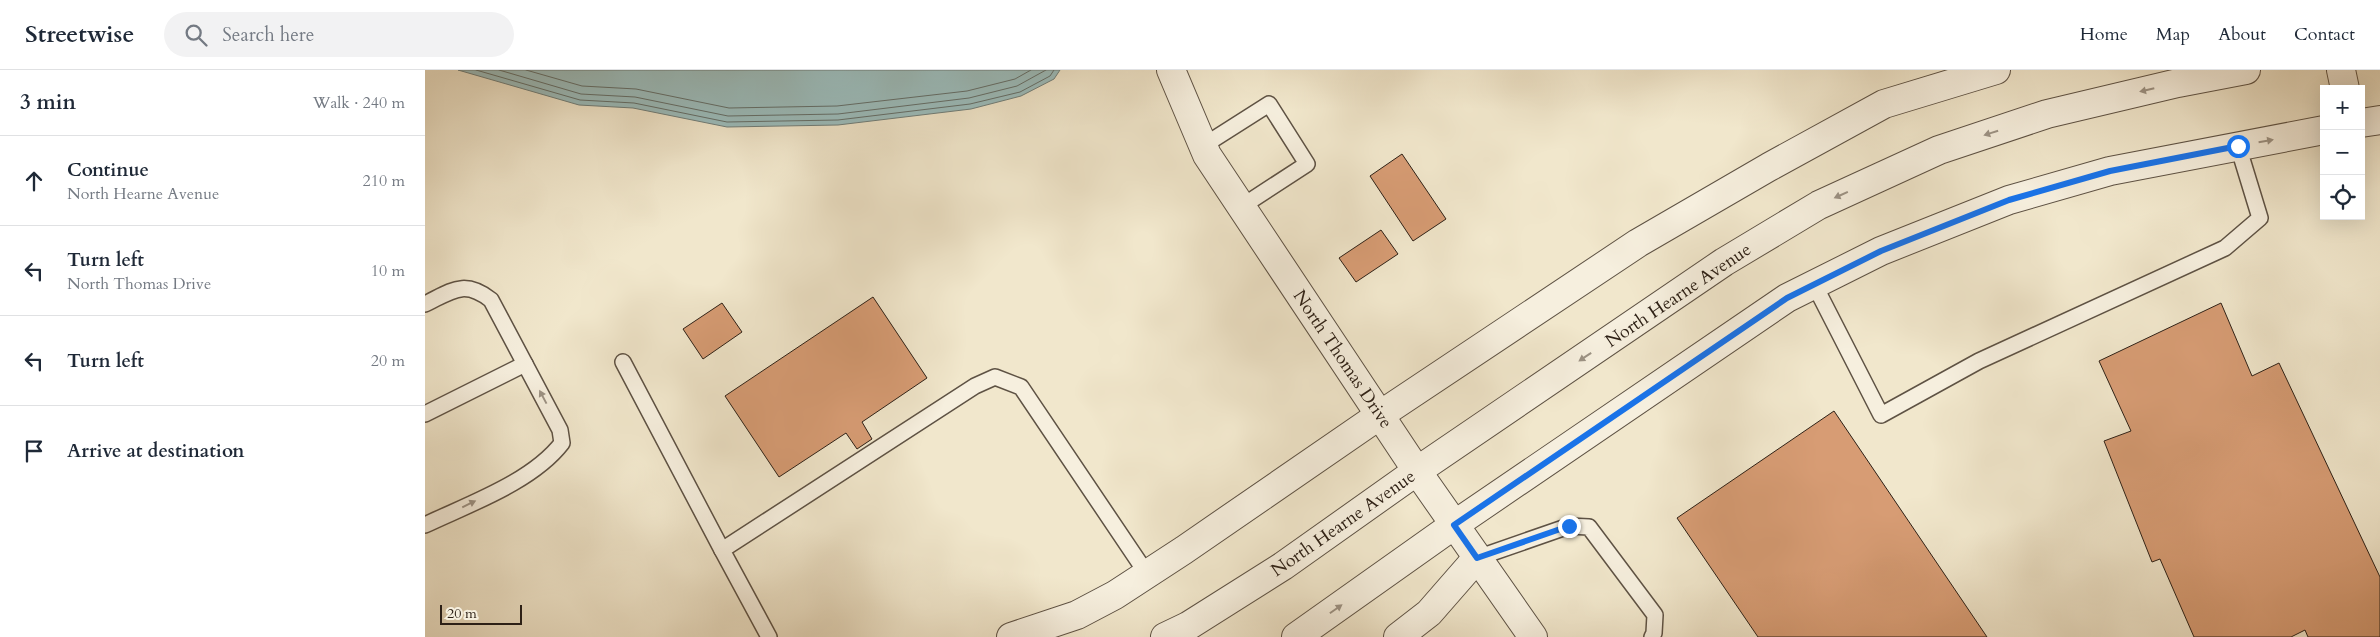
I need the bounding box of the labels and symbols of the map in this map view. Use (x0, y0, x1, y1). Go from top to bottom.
one-way arrow (2140, 86, 2155, 94)
one-way arrow (1983, 130, 1998, 137)
route start (2227, 135, 2250, 158)
one-way arrow (2259, 136, 2275, 144)
one-way arrow (1833, 191, 1848, 199)
street label: North Hearne Avenue (1600, 237, 1756, 354)
street label: North Thomas Drive (1287, 285, 1398, 434)
one-way arrow (1579, 352, 1592, 362)
one-way arrow (538, 390, 547, 404)
street label: North Hearne Avenue (1266, 464, 1421, 583)
one-way arrow (462, 500, 476, 508)
route end (1558, 515, 1581, 538)
scale bar (440, 602, 523, 625)
one-way arrow (1329, 604, 1343, 614)

